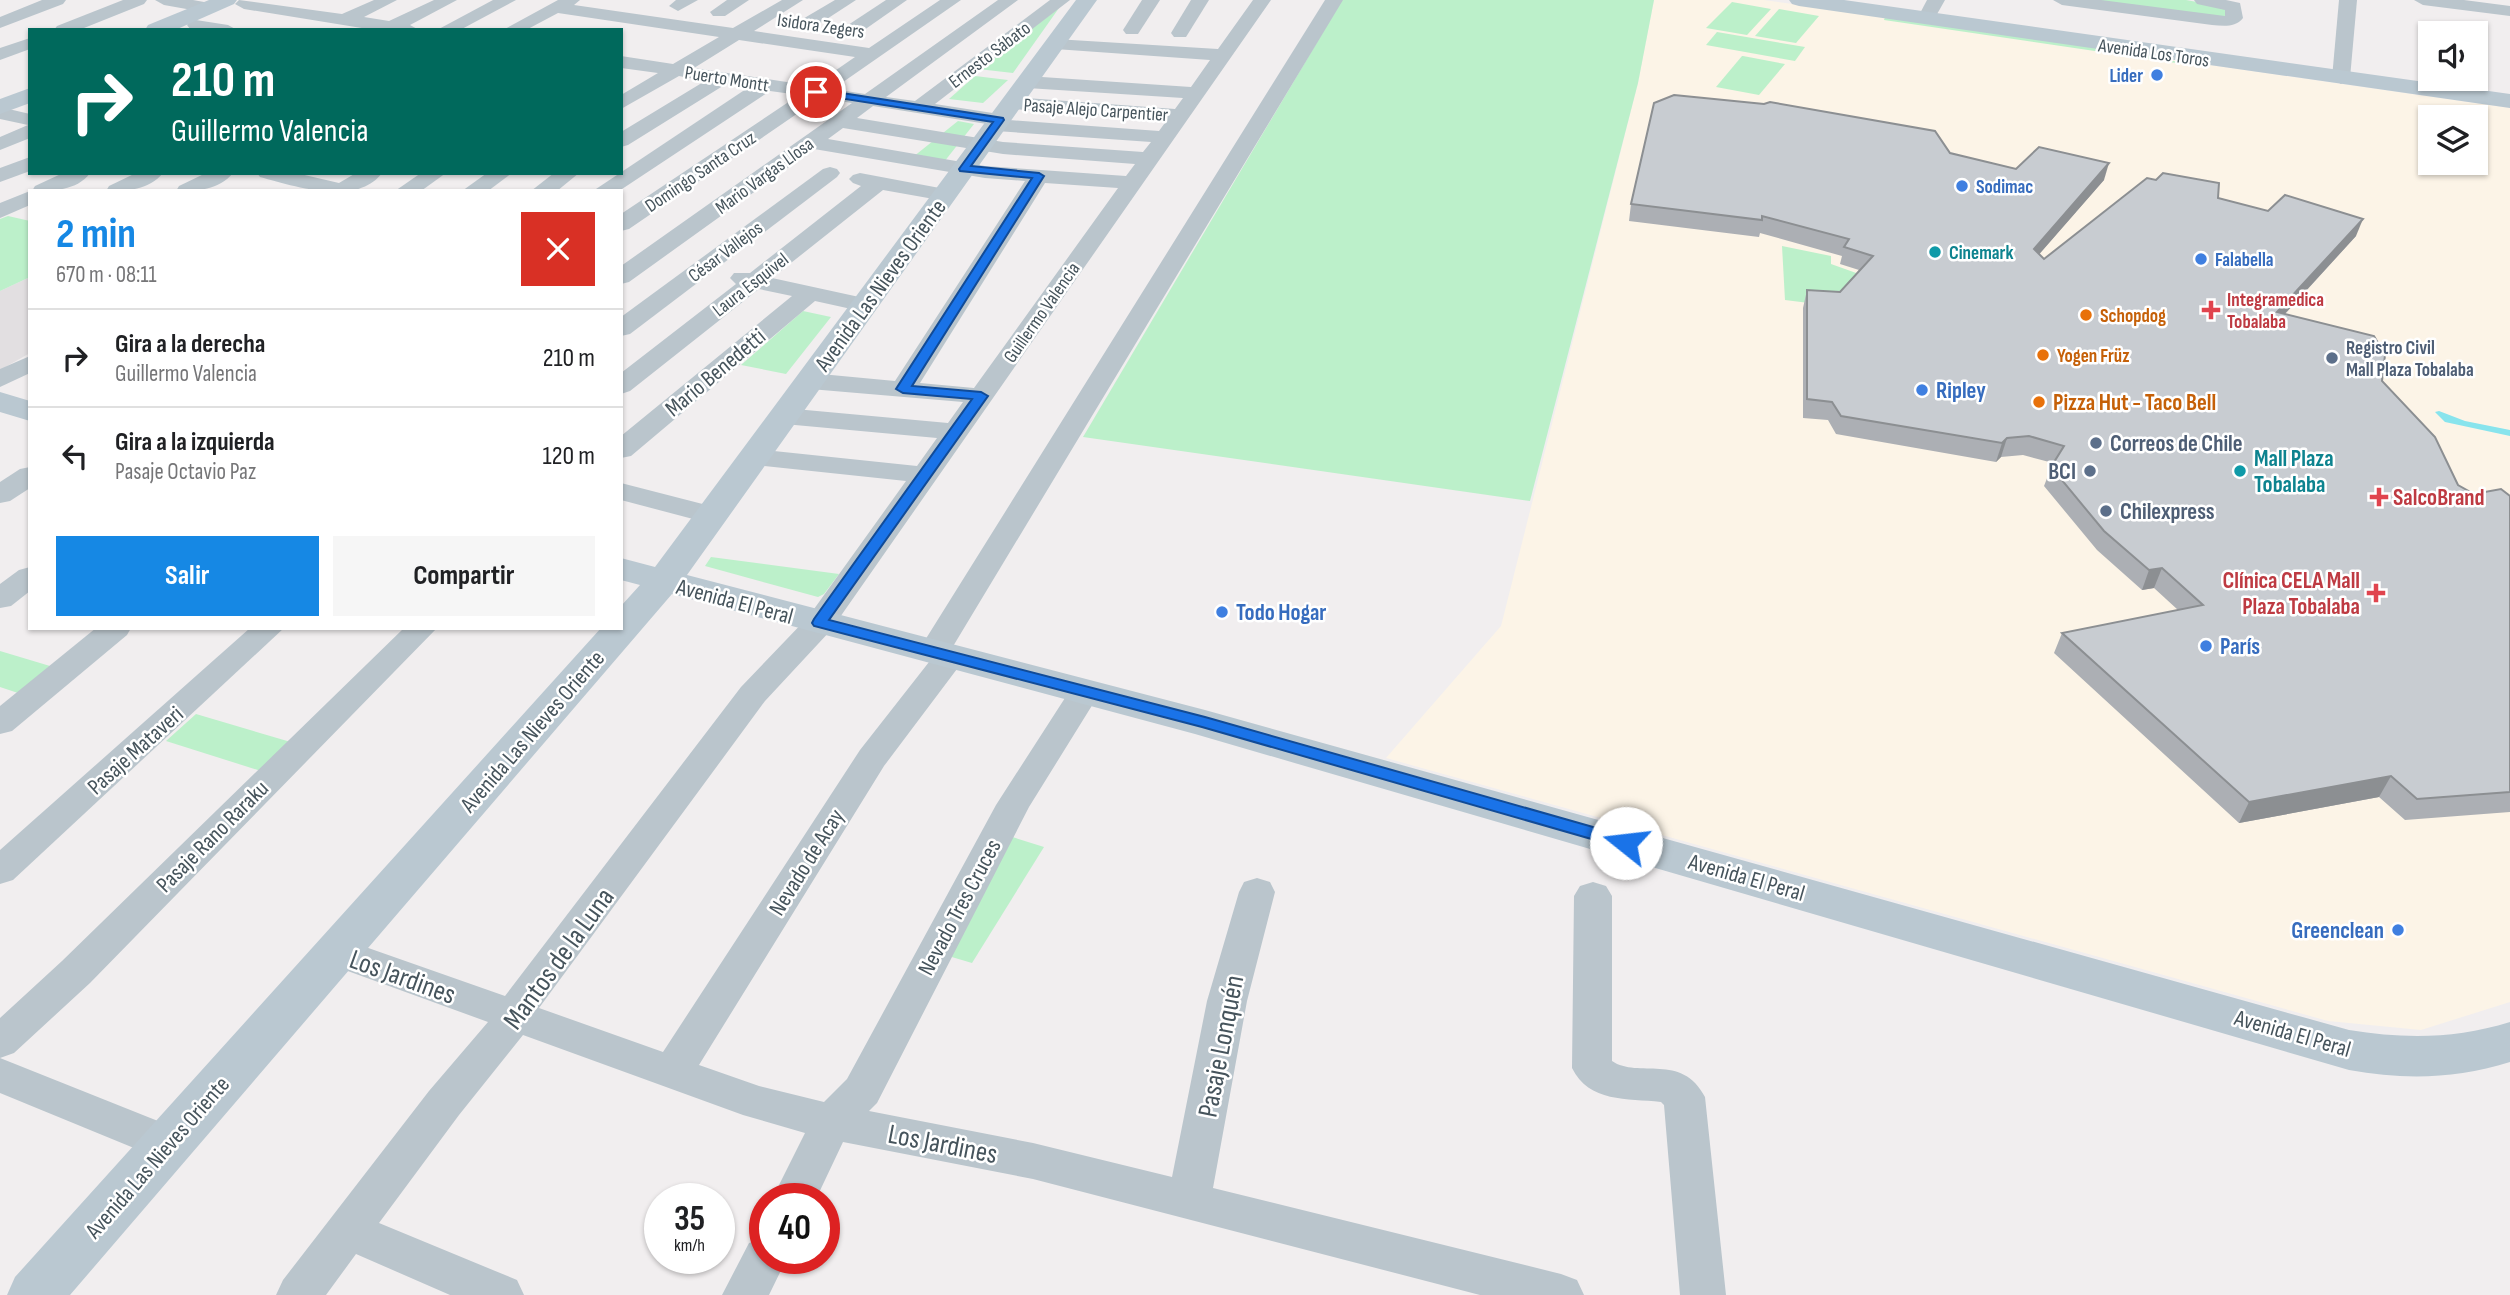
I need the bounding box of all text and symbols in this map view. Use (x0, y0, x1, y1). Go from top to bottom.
street label: Isidora Zegers (776, 9, 866, 44)
street label: Ernesto Sábato (944, 17, 1035, 93)
map controls (2418, 21, 2488, 175)
button: sound (2418, 21, 2488, 91)
street label: Avenida Los Toros (2096, 34, 2211, 73)
text: 210 m (171, 52, 275, 111)
icon: right (56, 56, 147, 147)
street label: Puerto Montt (683, 61, 771, 98)
pin (786, 62, 846, 122)
place label: Lider (2109, 65, 2143, 88)
marker: Lider (2149, 67, 2165, 83)
icon: arrive (797, 73, 835, 111)
street label: Pasaje Alejo Carpentier (1023, 94, 1170, 127)
button: layers (2418, 105, 2488, 175)
text: Guillermo Valencia (171, 112, 369, 151)
street label: Domingo Santa Cruz (641, 127, 761, 218)
street label: Mario Vargas Llosa (711, 133, 818, 220)
place label: Sodimac (1976, 176, 2033, 199)
marker: Sodimac (1954, 178, 1970, 194)
street label: Avenida Las Nieves Oriente (808, 194, 953, 378)
text: 2 min (56, 209, 136, 260)
button: close (521, 212, 595, 286)
street label: César Vallejos (684, 217, 768, 288)
place label: Cinemark (1949, 242, 2013, 265)
marker: Cinemark (1927, 244, 1943, 260)
street label: Laura Esquivel (708, 248, 794, 322)
place label: Falabella (2215, 249, 2274, 272)
marker: Falabella (2193, 251, 2209, 267)
street label: Guillermo Valencia (999, 258, 1085, 367)
text: 670 m · 08:11 (56, 261, 157, 289)
place label: Integramedica Tobalaba (2227, 289, 2324, 334)
marker: Integramedica Tobalaba (2201, 300, 2221, 320)
place label: Schopdog (2100, 305, 2166, 328)
marker: Schopdog (2078, 307, 2094, 323)
street label: Mario Benedetti (660, 323, 771, 423)
text: Gira a la derecha (115, 329, 265, 360)
place label: Registro Civil Mall Plaza Tobalaba (2346, 337, 2474, 382)
icon: right (56, 339, 94, 377)
text: 210 m (543, 343, 595, 374)
place label: Yogen Früz (2057, 345, 2129, 368)
marker: Yogen Früz (2035, 347, 2051, 363)
marker: Registro Civil Mall Plaza Tobalaba (2324, 350, 2340, 366)
text: Guillermo Valencia (115, 360, 257, 388)
place label: Ripley (1936, 377, 1986, 405)
marker: Ripley (1914, 382, 1930, 398)
place label: Pizza Hut - Taco Bell (2053, 389, 2216, 417)
marker: Pizza Hut - Taco Bell (2031, 394, 2047, 410)
text: Gira a la izquierda (115, 427, 275, 458)
place label: Correos de Chile (2110, 430, 2243, 458)
marker: Correos de Chile (2088, 435, 2104, 451)
icon: left (56, 437, 94, 475)
text: 120 m (542, 441, 595, 472)
place label: Mall Plaza Tobalaba (2254, 445, 2334, 499)
text: Pasaje Octavio Paz (115, 458, 256, 486)
place label: BCI (2048, 458, 2076, 486)
marker: BCI (2082, 463, 2098, 479)
marker: Mall Plaza Tobalaba (2232, 463, 2248, 479)
place label: SalcoBrand (2393, 484, 2485, 512)
marker: SalcoBrand (2371, 489, 2387, 505)
place label: Chilexpress (2120, 498, 2215, 526)
marker: Chilexpress (2098, 503, 2114, 519)
button: Salir (56, 536, 319, 616)
button: Compartir (333, 536, 595, 616)
place label: Clínica CELA Mall Plaza Tobalaba (2223, 567, 2360, 621)
street label: Avenida El Peral (672, 573, 796, 631)
marker: Clínica CELA Mall Plaza Tobalaba (2366, 583, 2386, 603)
place label: Todo Hogar (1236, 599, 1326, 627)
marker: Todo Hogar (1214, 604, 1230, 620)
place label: París (2220, 633, 2260, 661)
marker: París (2198, 638, 2214, 654)
street label: Avenida Las Nieves Oriente (454, 645, 611, 819)
street label: Pasaje Mataveri (82, 700, 189, 801)
street label: Pasaje Rano Raraku (151, 775, 275, 899)
street label: Nevado de Acay (763, 804, 851, 921)
position arrow (1589, 806, 1663, 880)
street label: Nevado Tres Cruces (912, 835, 1007, 980)
street label: Avenida El Peral (1684, 848, 1808, 908)
street label: Mantos de la Luna (497, 882, 622, 1036)
place label: Greenclean (2291, 917, 2384, 945)
marker: Greenclean (2390, 922, 2406, 938)
street label: Los Jardines (345, 943, 460, 1012)
street label: Pasaje Lonquén (1192, 972, 1251, 1120)
street label: Avenida El Peral (2230, 1004, 2354, 1064)
street label: Avenida Las Nieves Oriente (79, 1071, 236, 1245)
street label: Los Jardines (885, 1118, 1000, 1171)
speed limit sign: 40 (749, 1183, 840, 1274)
text: 35 (674, 1198, 705, 1241)
text: km/h (674, 1235, 705, 1256)

